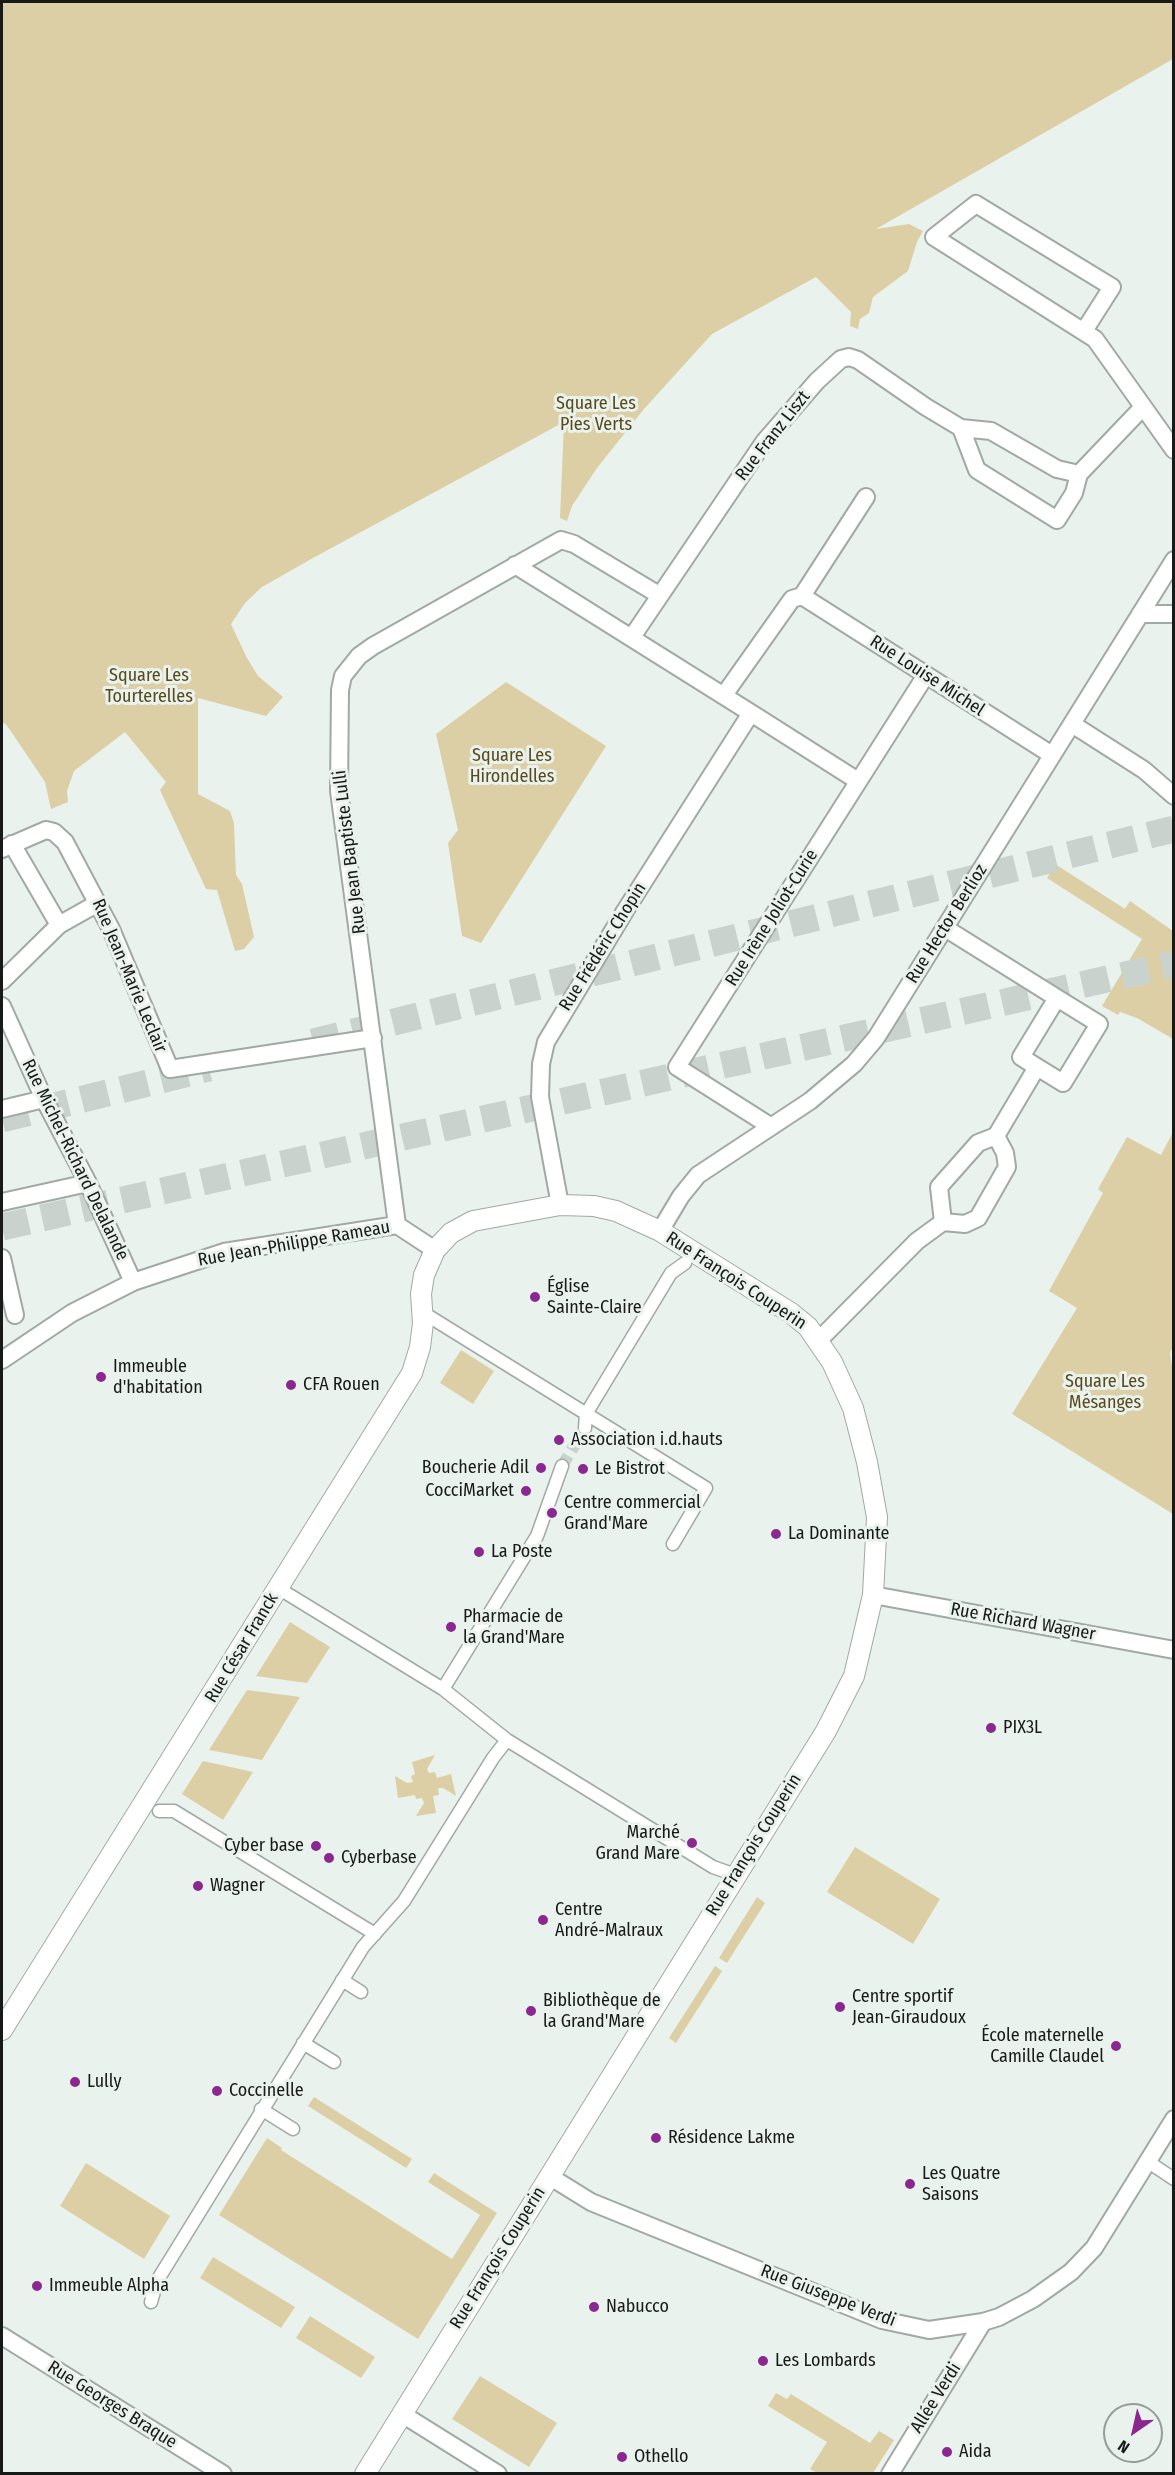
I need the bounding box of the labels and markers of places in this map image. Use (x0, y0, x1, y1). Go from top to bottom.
place label: Église Sainte-Claire (547, 1276, 642, 1318)
marker: Église Sainte-Claire (528, 1290, 542, 1304)
place label: Immeuble d'habitation (113, 1356, 203, 1398)
marker: Immeuble d'habitation (94, 1370, 108, 1384)
place label: CFA Rouen (303, 1374, 380, 1396)
marker: CFA Rouen (284, 1378, 298, 1392)
place label: Association i.d.hauts (571, 1429, 723, 1451)
marker: Association i.d.hauts (552, 1433, 566, 1447)
place label: Boucherie Adil (422, 1457, 529, 1479)
place label: Le Bistrot (595, 1458, 665, 1480)
marker: Boucherie Adil (534, 1461, 548, 1475)
marker: Le Bistrot (576, 1462, 590, 1476)
place label: CocciMarket (425, 1480, 514, 1502)
marker: CocciMarket (519, 1484, 533, 1498)
place label: Centre commercial Grand'Mare (564, 1492, 701, 1534)
marker: Centre commercial Grand'Mare (545, 1506, 559, 1520)
place label: La Dominante (788, 1523, 890, 1545)
marker: La Dominante (769, 1527, 783, 1541)
place label: La Poste (491, 1541, 552, 1563)
marker: La Poste (472, 1545, 486, 1559)
place label: Pharmacie de la Grand'Mare (463, 1606, 565, 1648)
marker: Pharmacie de la Grand'Mare (444, 1620, 458, 1634)
place label: PIX3L (1003, 1717, 1042, 1739)
marker: PIX3L (984, 1721, 998, 1735)
place label: Marché Grand Mare (595, 1822, 680, 1864)
place label: Cyber base (224, 1835, 304, 1857)
marker: Marché Grand Mare (685, 1836, 699, 1850)
marker: Cyber base (309, 1839, 323, 1853)
place label: Cyberbase (341, 1847, 417, 1869)
marker: Cyberbase (322, 1851, 336, 1865)
place label: Wagner (210, 1875, 265, 1897)
marker: Wagner (191, 1879, 205, 1893)
place label: Centre André-Malraux (555, 1899, 663, 1942)
marker: Centre André-Malraux (536, 1913, 550, 1927)
place label: Centre sportif Jean-Giraudoux (852, 1986, 966, 2028)
place label: Bibliothèque de la Grand'Mare (543, 1990, 661, 2032)
marker: Centre sportif Jean-Giraudoux (833, 2000, 847, 2014)
marker: Bibliothèque de la Grand'Mare (524, 2004, 538, 2018)
place label: École maternelle Camille Claudel (981, 2025, 1104, 2068)
marker: École maternelle Camille Claudel (1109, 2039, 1123, 2053)
place label: Lully (87, 2071, 121, 2093)
marker: Lully (68, 2075, 82, 2089)
place label: Coccinelle (229, 2080, 304, 2102)
marker: Coccinelle (210, 2084, 224, 2098)
place label: Résidence Lakme (668, 2127, 795, 2149)
marker: Résidence Lakme (649, 2131, 663, 2145)
place label: Les Quatre Saisons (922, 2163, 1000, 2206)
marker: Les Quatre Saisons (903, 2177, 917, 2191)
place label: Immeuble Alpha (49, 2275, 169, 2297)
marker: Immeuble Alpha (30, 2279, 44, 2293)
place label: Nabucco (606, 2296, 669, 2318)
marker: Nabucco (587, 2300, 601, 2314)
place label: Les Lombards (775, 2350, 876, 2372)
marker: Les Lombards (756, 2354, 770, 2368)
place label: Aida (959, 2441, 991, 2463)
marker: Aida (940, 2445, 954, 2459)
place label: Othello (634, 2446, 688, 2468)
marker: Othello (615, 2450, 629, 2464)

